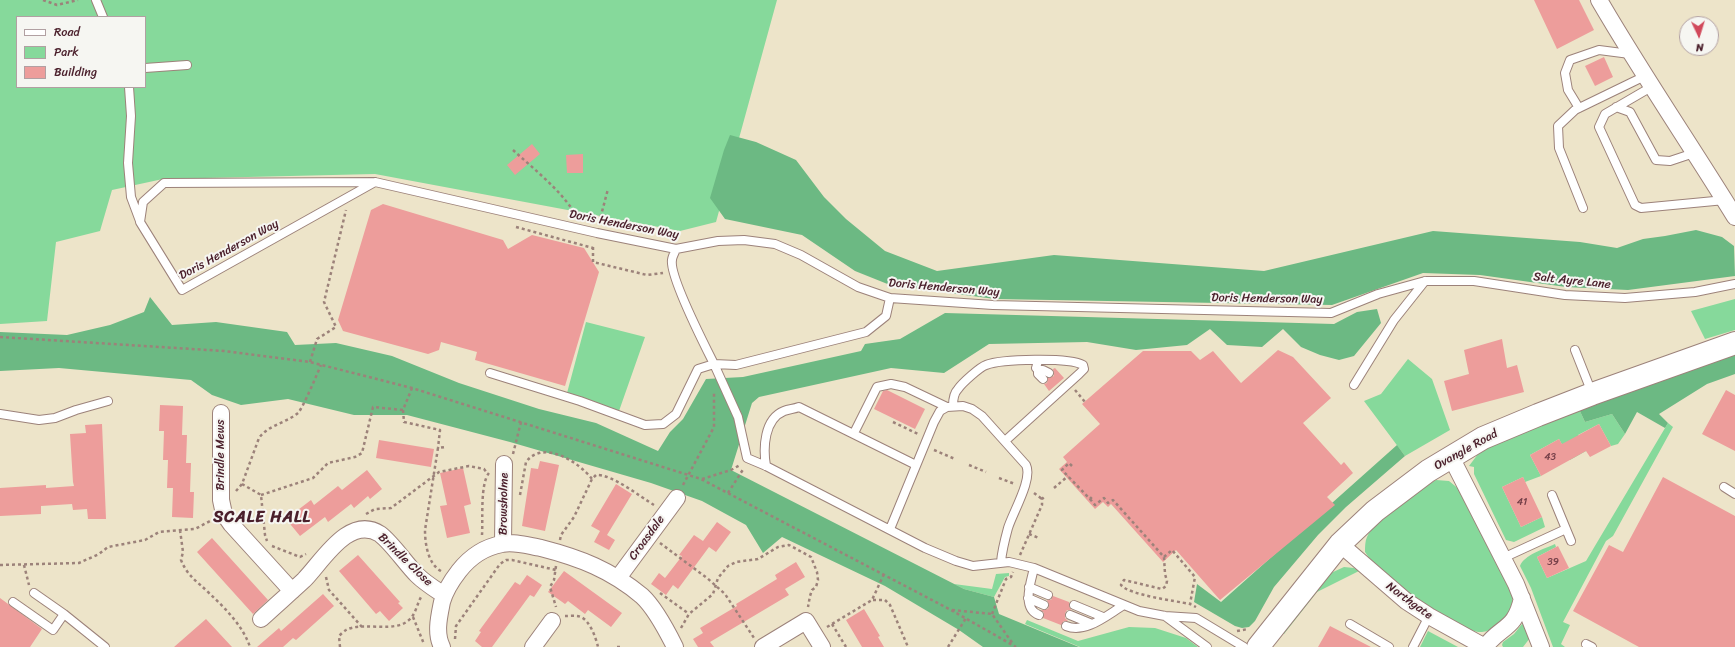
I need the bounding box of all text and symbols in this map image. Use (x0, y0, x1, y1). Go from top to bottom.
legend (16, 16, 146, 88)
north arrow (1679, 16, 1719, 56)
text: Road (54, 21, 80, 43)
text: N (1695, 38, 1704, 57)
text: Park (54, 41, 79, 63)
text: Building (54, 61, 97, 83)
street label: Doris Henderson Way (568, 207, 680, 243)
street label: Doris Henderson Way (177, 217, 281, 283)
street label: Salt Ayre Lane (1533, 270, 1611, 292)
street label: Doris Henderson Way (888, 276, 1000, 300)
street label: Doris Henderson Way (1211, 291, 1323, 307)
street label: Brindle Mews (214, 419, 228, 491)
street label: Ovangle Road (1432, 427, 1500, 473)
house number: 43 (1544, 451, 1556, 463)
street label: Browsholme (496, 473, 512, 535)
house number: 41 (1517, 496, 1527, 508)
district label: SCALE HALL (213, 508, 311, 528)
street label: Croasdale (626, 513, 668, 563)
street label: Brindle Close (375, 531, 435, 589)
house number: 39 (1547, 556, 1559, 568)
street label: Northgate (1383, 579, 1435, 623)

